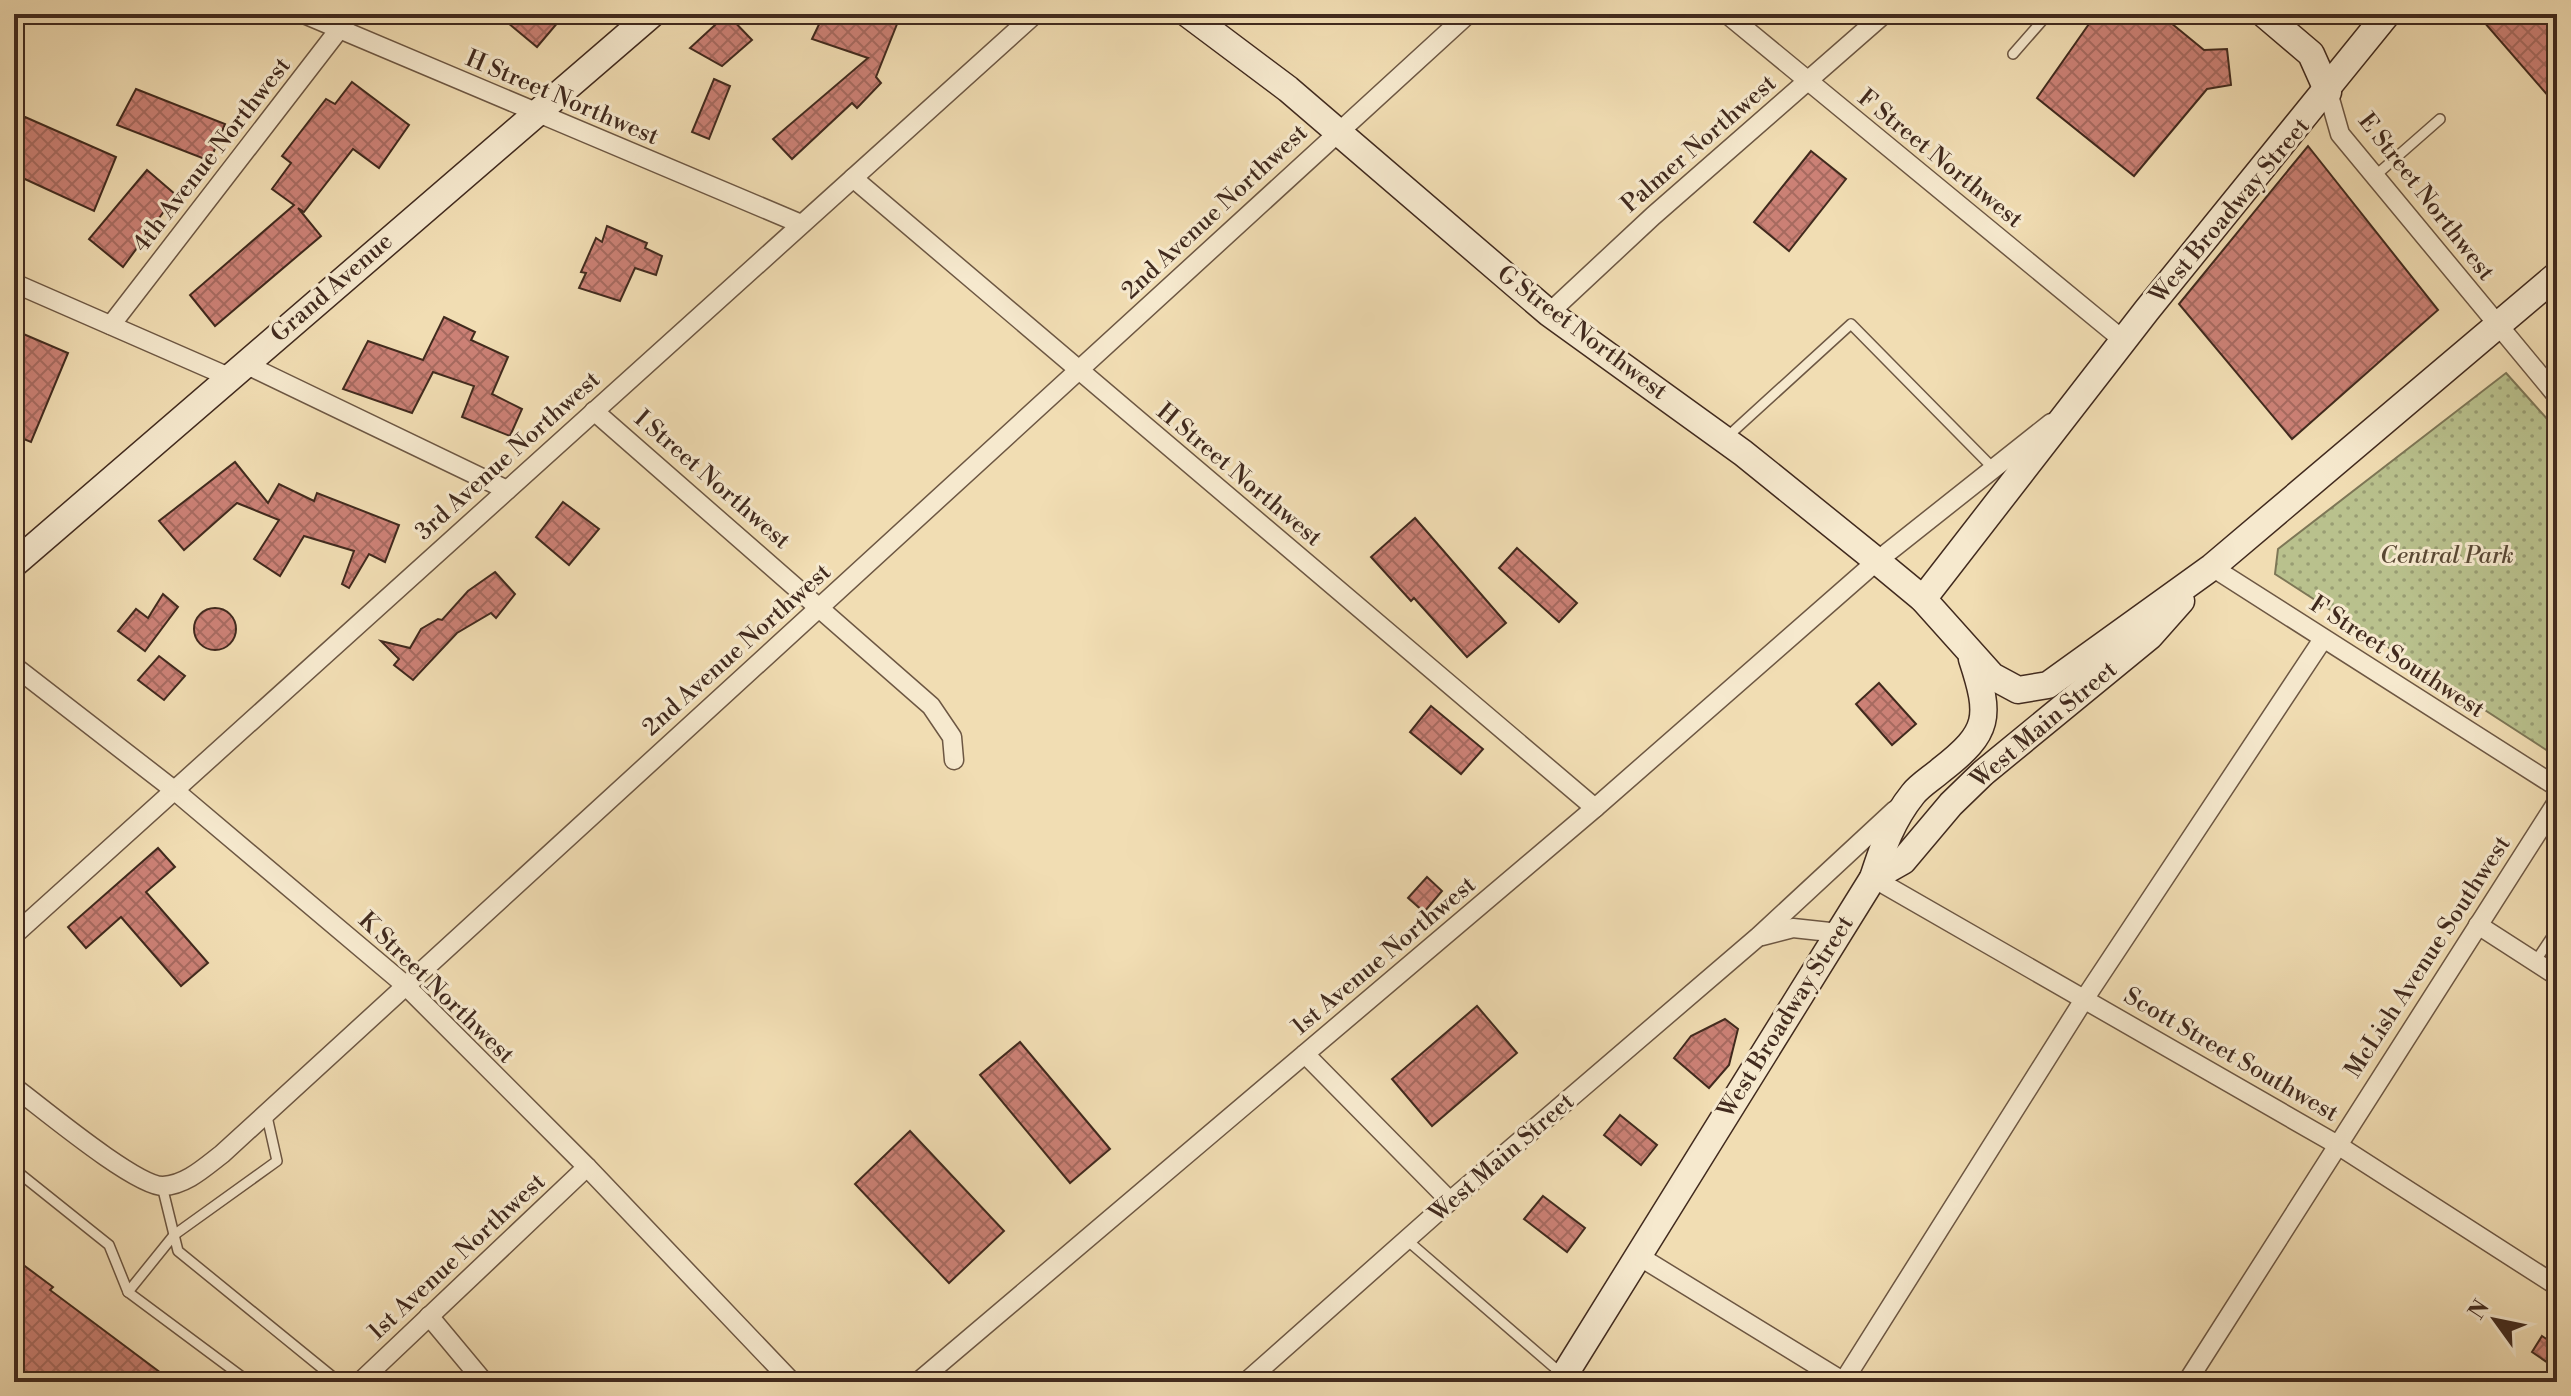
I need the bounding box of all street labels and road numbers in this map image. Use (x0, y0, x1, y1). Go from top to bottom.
street label: H Street Northwest (461, 44, 664, 152)
street label: 4th Avenue Northwest (127, 51, 298, 258)
street label: Palmer Northwest (1615, 68, 1783, 220)
street label: F Street Northwest (1851, 83, 2029, 235)
street label: E Street Northwest (2351, 107, 2501, 287)
street label: West Broadway Street (2143, 112, 2317, 311)
street label: 2nd Avenue Northwest (1116, 118, 1315, 306)
street label: Grand Avenue (265, 227, 399, 349)
street label: G Street Northwest (1491, 259, 1673, 407)
street label: 3rd Avenue Northwest (409, 365, 607, 547)
street label: H Street Northwest (1150, 397, 1328, 553)
street label: I Street Northwest (628, 404, 797, 556)
street label: 2nd Avenue Northwest (637, 557, 838, 743)
street label: F Street Southwest (2304, 589, 2490, 725)
street label: West Main Street (1964, 655, 2124, 796)
street label: McLish Avenue Southwest (2338, 830, 2518, 1084)
street label: 1st Avenue Northwest (1286, 870, 1483, 1042)
street label: K Street Northwest (352, 906, 521, 1070)
street label: West Broadway Street (1711, 910, 1861, 1125)
street label: Scott Street Southwest (2118, 981, 2344, 1129)
street label: West Main Street (1423, 1087, 1581, 1230)
street label: 1st Avenue Northwest (362, 1167, 552, 1347)

